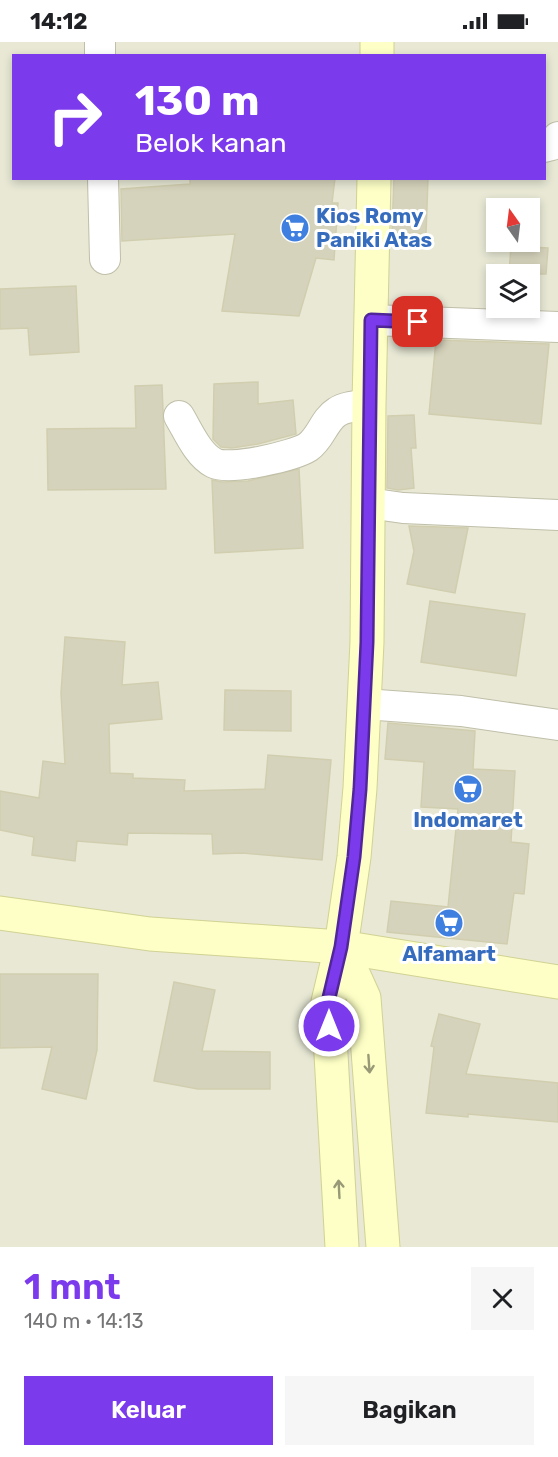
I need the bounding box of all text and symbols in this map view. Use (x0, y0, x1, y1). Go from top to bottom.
text: 14:12 (30, 8, 88, 35)
text: 130 m (135, 76, 260, 126)
icon: right (36, 78, 114, 156)
text: Belok kanan (135, 127, 287, 159)
north arrow (486, 198, 540, 252)
map controls (486, 198, 540, 318)
place label: Kios Romy Paniki Atas (316, 203, 432, 252)
supermarket icon: Kios Romy Paniki Atas (279, 212, 311, 244)
button: layers (486, 264, 540, 318)
pin (392, 296, 443, 347)
icon: arrive (401, 305, 434, 338)
supermarket icon: Indomaret (452, 773, 484, 805)
place label: Indomaret (413, 807, 523, 832)
supermarket icon: Alfamart (433, 907, 465, 939)
place label: Alfamart (402, 941, 496, 966)
position arrow (297, 994, 361, 1058)
one-way arrow (364, 1053, 375, 1073)
one-way arrow (333, 1179, 344, 1199)
text: 1 mnt (24, 1265, 121, 1308)
button: close (471, 1267, 534, 1330)
text: 140 m · 14:13 (24, 1309, 143, 1333)
button: Keluar (24, 1376, 273, 1445)
button: Bagikan (285, 1376, 534, 1445)

